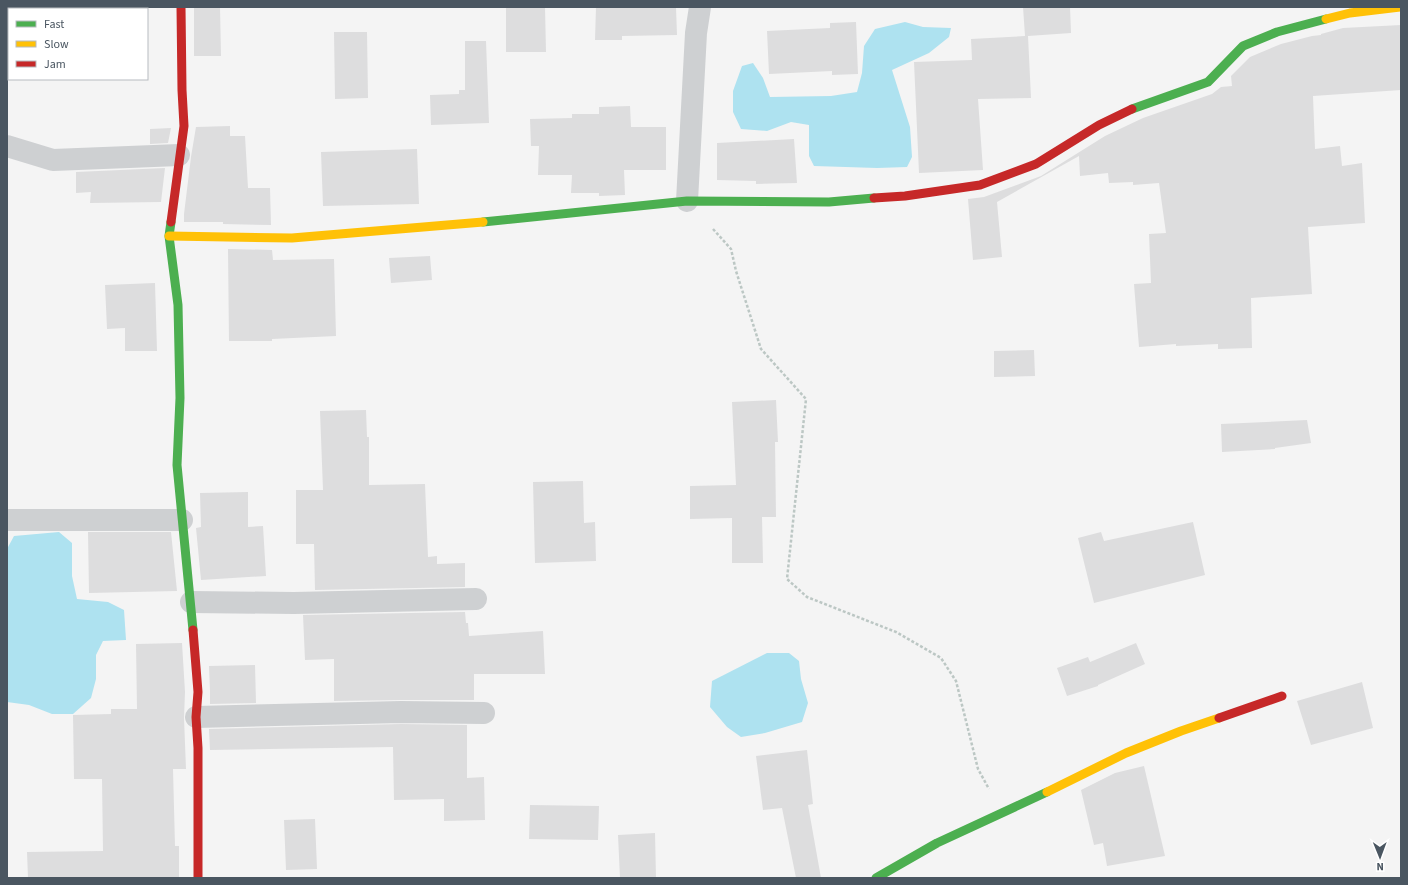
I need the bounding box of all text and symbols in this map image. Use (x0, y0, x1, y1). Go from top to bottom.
legend (8, 8, 148, 80)
text: Fast (44, 16, 64, 33)
text: Slow (44, 36, 69, 53)
text: Jam (44, 56, 66, 73)
north arrow (1360, 837, 1400, 877)
text: N (1376, 859, 1384, 874)

